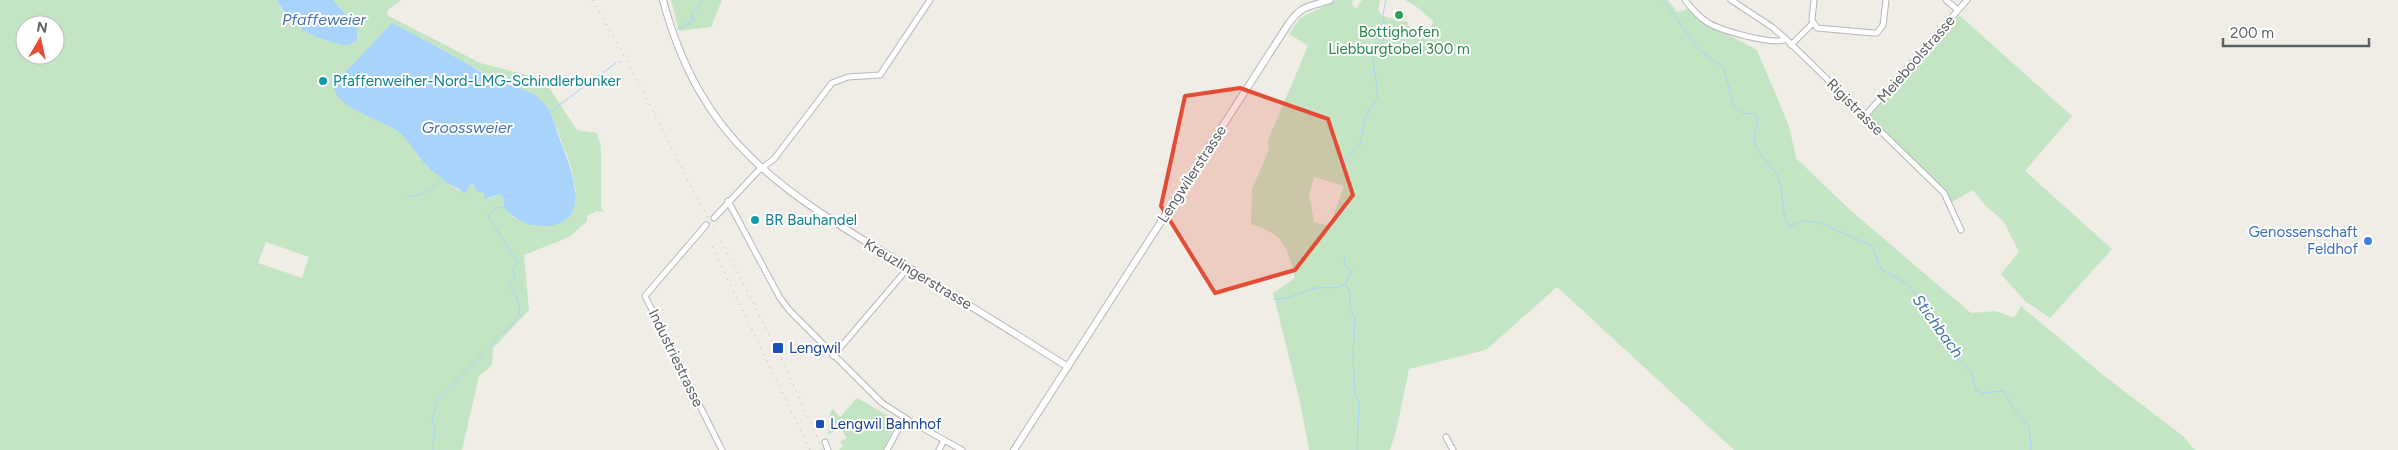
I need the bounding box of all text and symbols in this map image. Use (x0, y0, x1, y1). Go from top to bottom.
marker: Bottighofen Liebburgtobel 300 m (1393, 9, 1405, 21)
water label: Pfaffeweier (282, 10, 367, 29)
street label: Meieboolstrasse (1873, 12, 1959, 106)
north arrow (15, 15, 65, 65)
scale bar (2223, 15, 2369, 47)
text: N (35, 18, 49, 37)
place label: Bottighofen Liebburgtobel 300 m (1328, 23, 1470, 58)
text: 200 m (2230, 24, 2274, 42)
place label: Pfaffenweiher-Nord-LMG-Schindlerbunker (333, 72, 621, 90)
marker: Pfaffenweiher-Nord-LMG-Schindlerbunker (317, 75, 329, 87)
street label: Rigistrasse (1823, 75, 1887, 139)
water label: Groossweier (422, 118, 513, 137)
street label: Lengwilerstrasse (1154, 122, 1230, 226)
place label: BR Bauhandel (765, 211, 857, 229)
marker: BR Bauhandel (749, 214, 761, 226)
place label: Genossenschaft Feldhof (2248, 223, 2358, 258)
street label: Kreuzlingerstrasse (861, 235, 975, 313)
marker: Genossenschaft Feldhof (2362, 235, 2374, 247)
water label: Stichbach (1909, 291, 1967, 361)
street label: Industriestrasse (645, 306, 707, 410)
place label: Lengwil (789, 339, 841, 357)
marker: Lengwil (771, 341, 785, 355)
place label: Lengwil Bahnhof (830, 415, 942, 433)
marker: Lengwil Bahnhof (814, 418, 826, 430)

